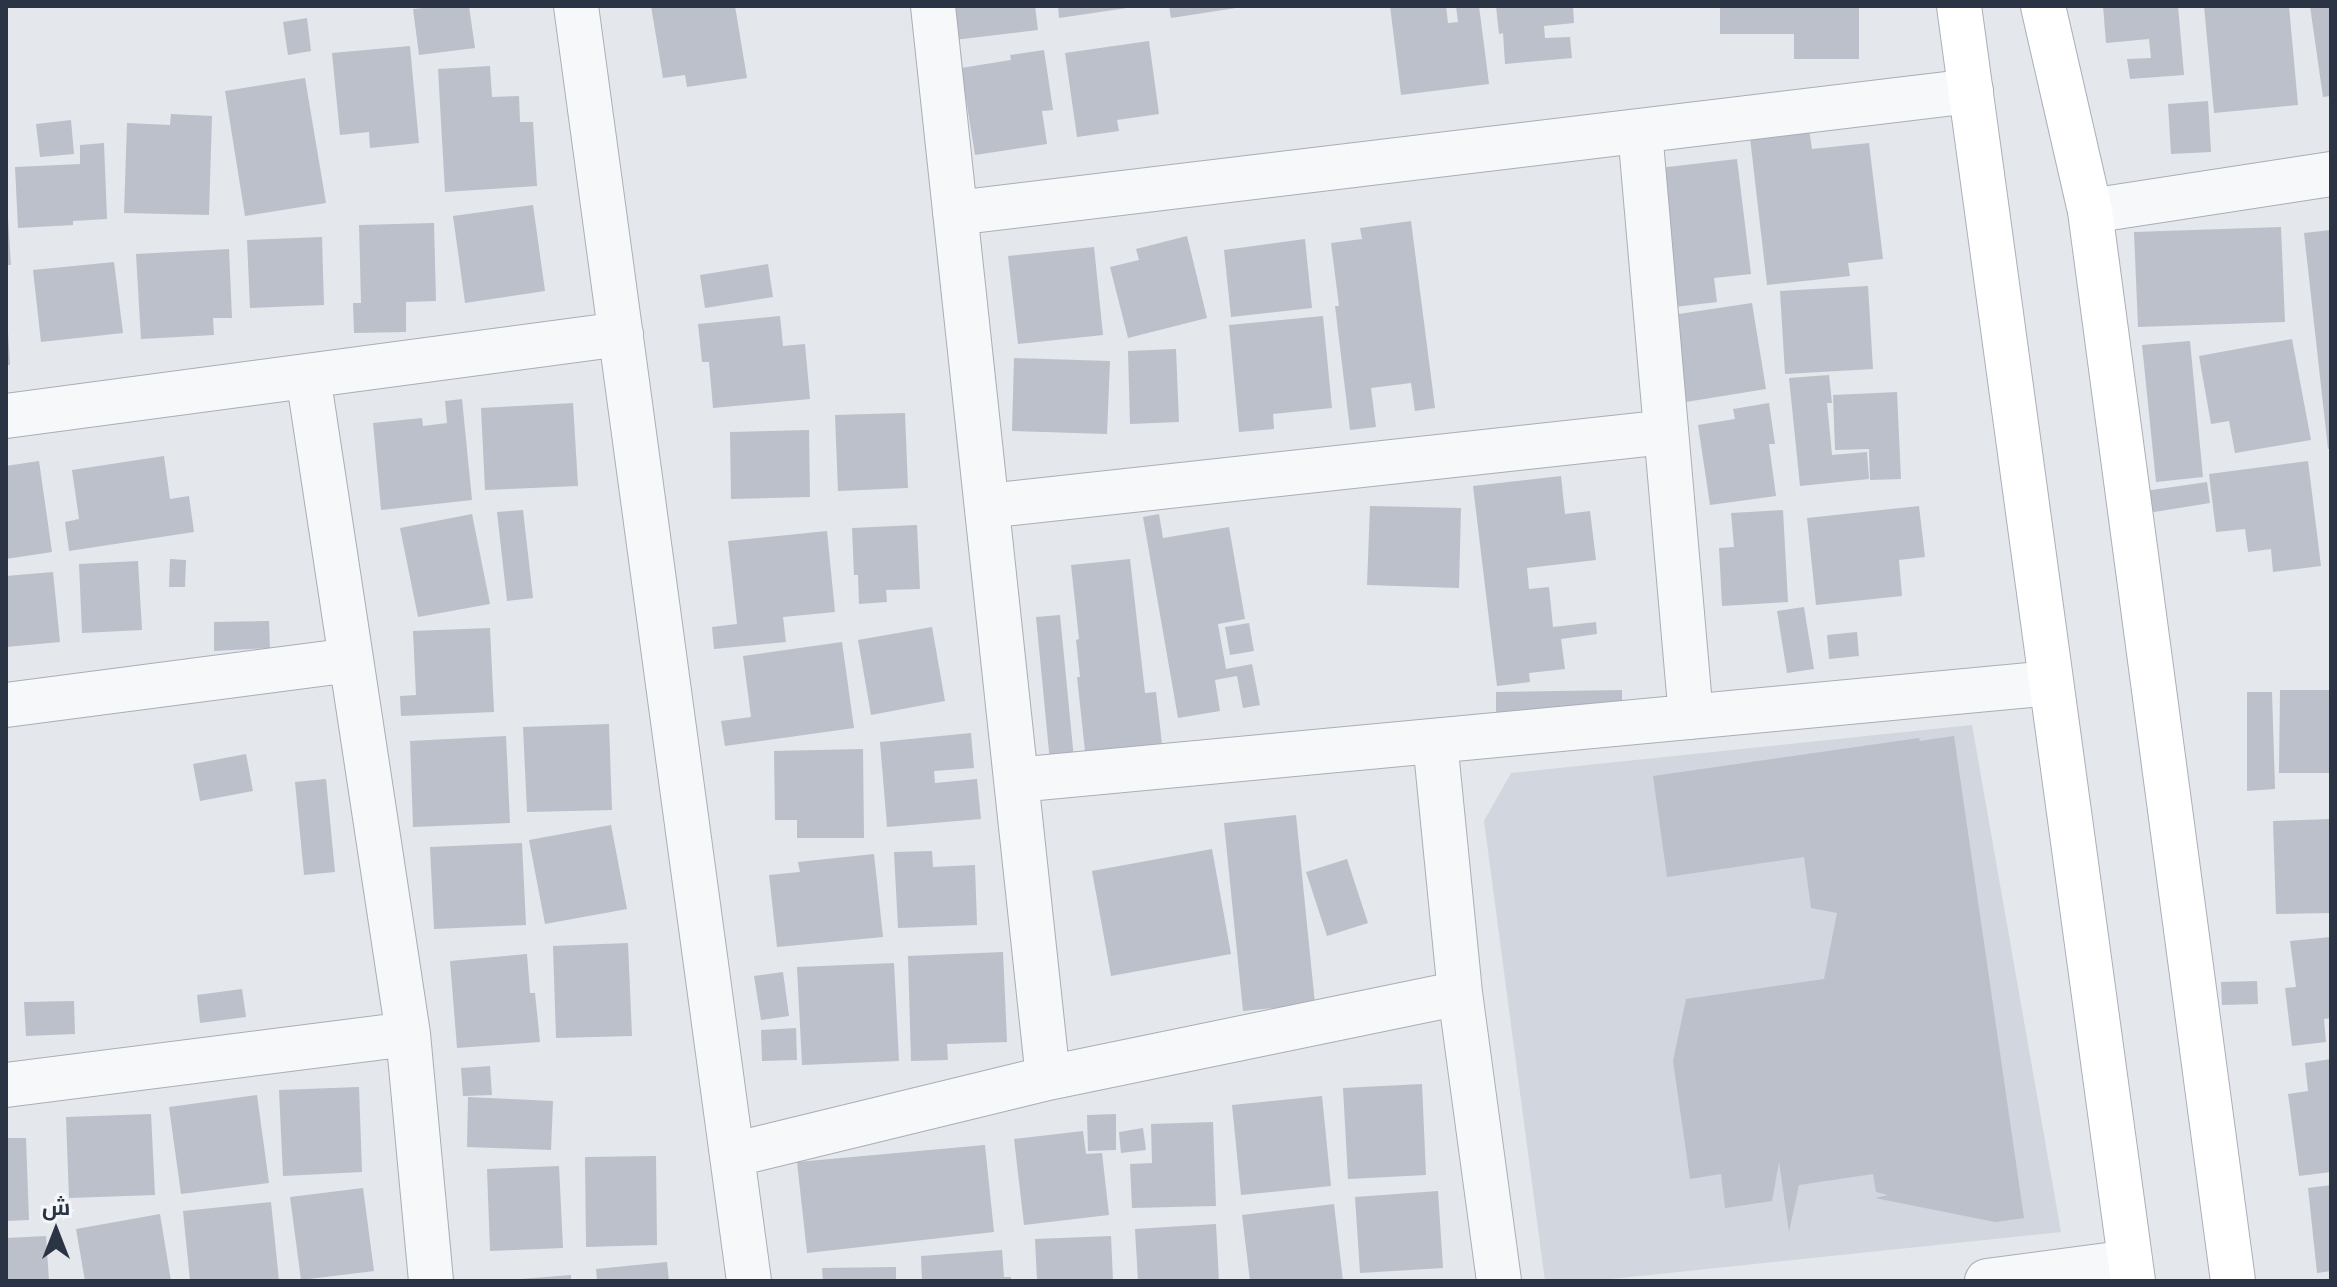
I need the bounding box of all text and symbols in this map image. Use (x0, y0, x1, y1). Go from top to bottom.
north arrow (16, 1191, 96, 1271)
text: ش (42, 1194, 70, 1220)

